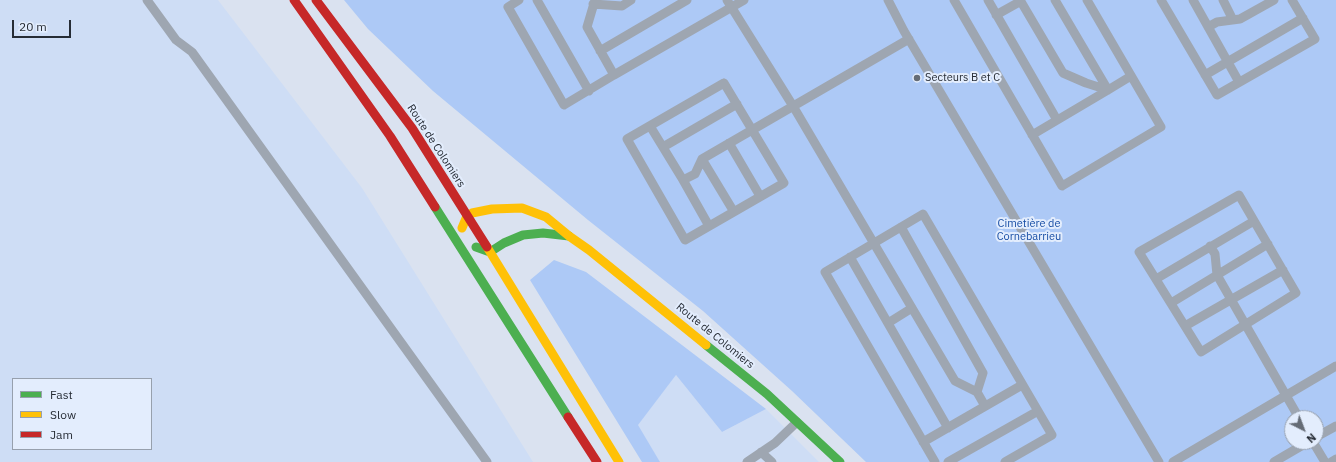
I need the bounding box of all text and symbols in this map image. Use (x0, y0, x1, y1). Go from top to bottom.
scale bar (14, 12, 73, 38)
text: 20 m (19, 19, 47, 34)
place label: Secteurs B et C (925, 71, 1000, 85)
marker: Secteurs B et C (912, 73, 922, 83)
street label: Route de Colomiers (404, 102, 468, 190)
park label: Cimetière de Cornebarrieu (997, 217, 1061, 243)
street label: Route de Colomiers (673, 300, 757, 372)
legend (12, 378, 152, 450)
text: Fast (50, 387, 73, 402)
text: Slow (50, 407, 76, 422)
north arrow (1284, 410, 1324, 450)
text: Jam (50, 427, 73, 442)
text: N (1304, 430, 1319, 446)

